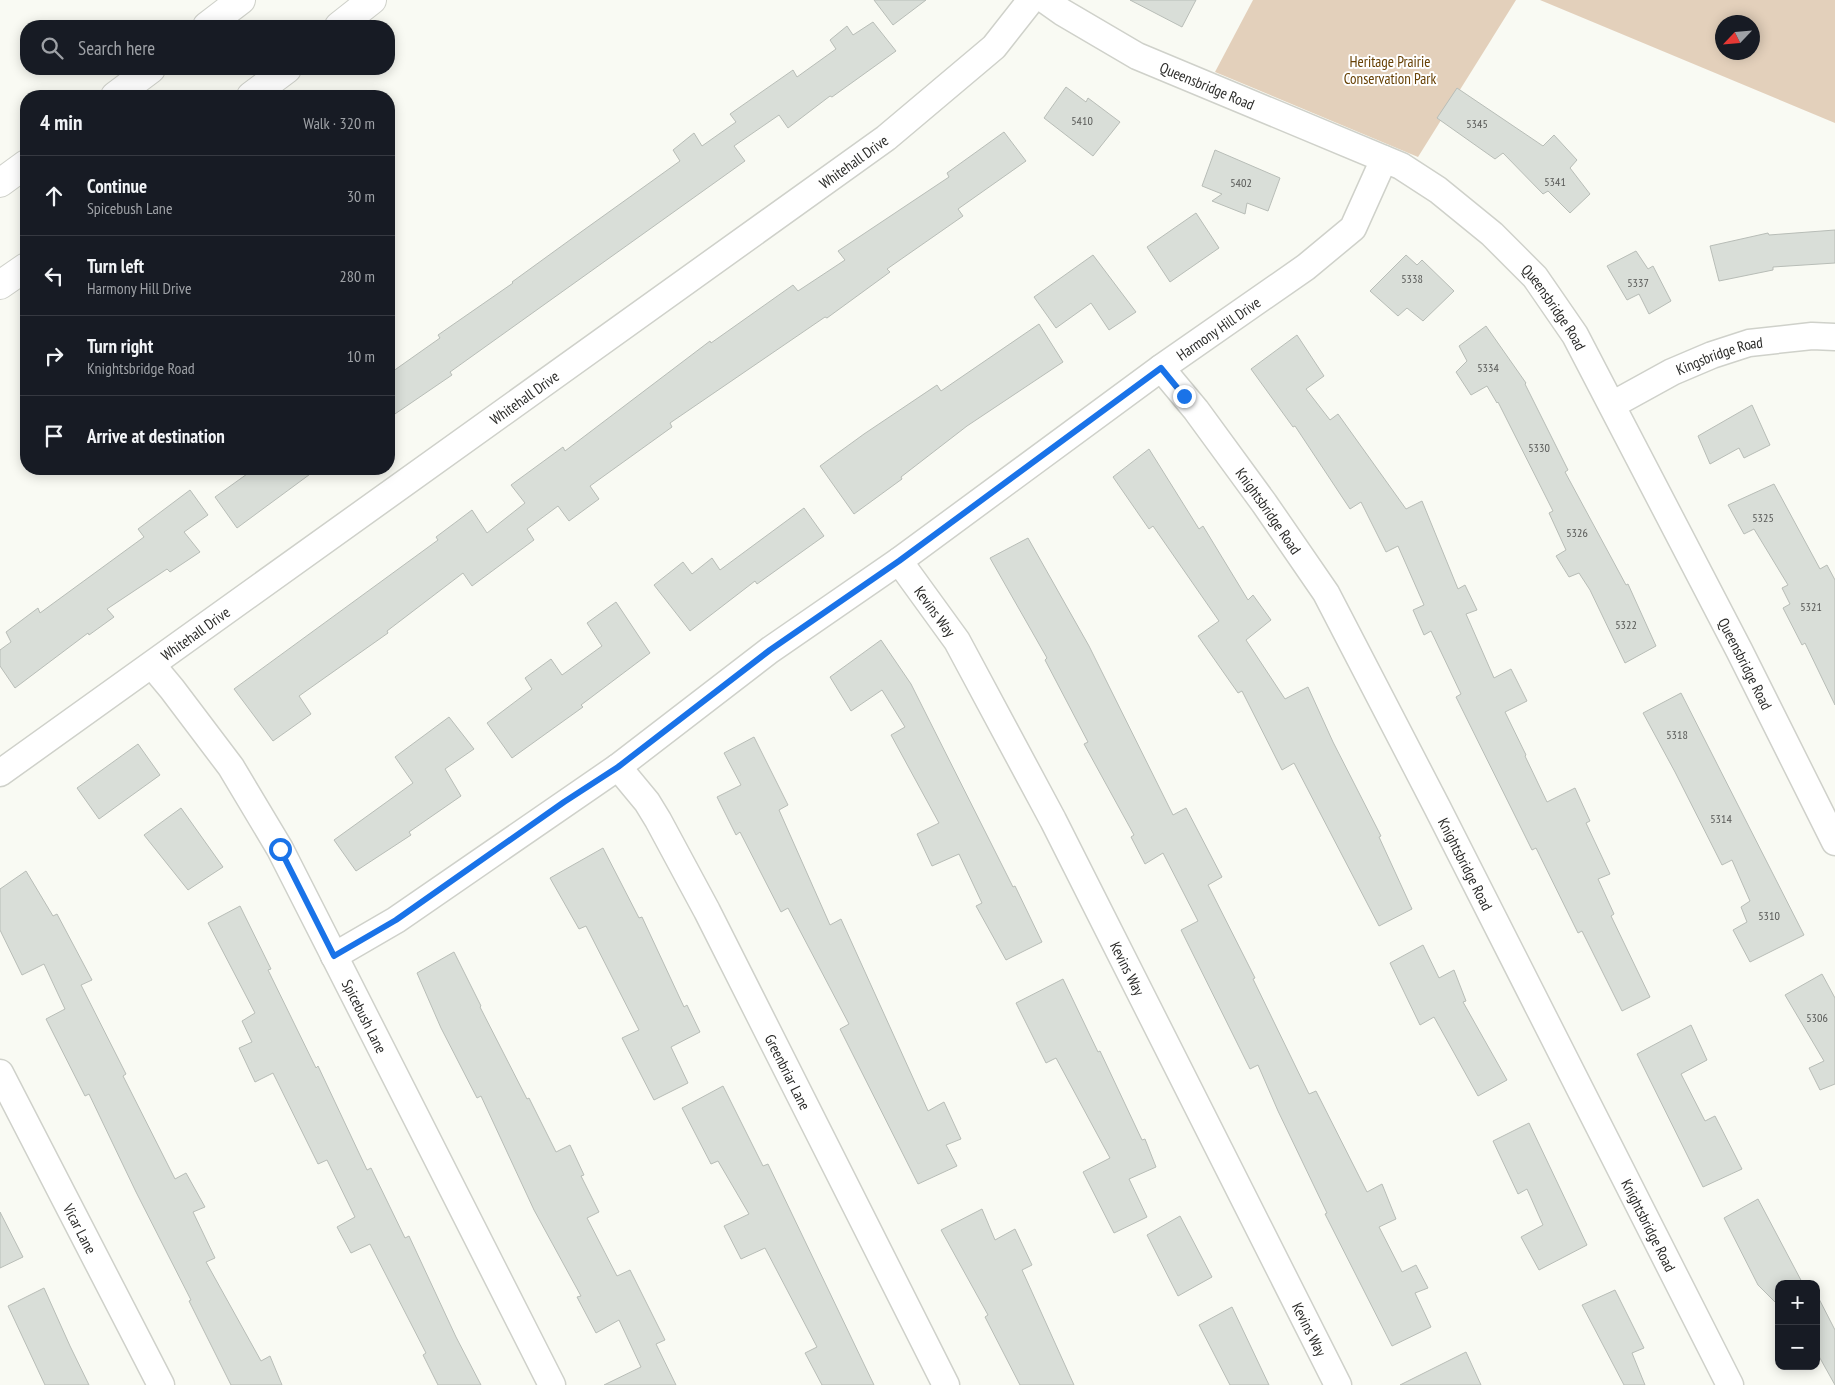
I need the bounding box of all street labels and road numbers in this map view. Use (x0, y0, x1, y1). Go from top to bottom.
street label: Queensbridge Road (1157, 57, 1257, 113)
street label: Whitehall Drive (815, 130, 892, 192)
street label: Queensbridge Road (1518, 260, 1591, 353)
street label: Harmony Hill Drive (1172, 292, 1264, 364)
street label: Kingsbridge Road (1673, 332, 1763, 379)
street label: Whitehall Drive (486, 366, 562, 428)
street label: Knightsbridge Road (1232, 464, 1306, 558)
street label: Kevins Way (911, 582, 960, 640)
street label: Whitehall Drive (157, 602, 233, 664)
street label: Queensbridge Road (1714, 614, 1777, 713)
street label: Knightsbridge Road (1434, 814, 1497, 913)
street label: Kevins Way (1106, 938, 1149, 999)
street label: Spicebush Lane (338, 976, 391, 1056)
street label: Greenbriar Lane (761, 1031, 815, 1113)
street label: Knightsbridge Road (1618, 1176, 1680, 1275)
street label: Vicar Lane (59, 1199, 101, 1257)
street label: Kevins Way (1288, 1299, 1331, 1359)

